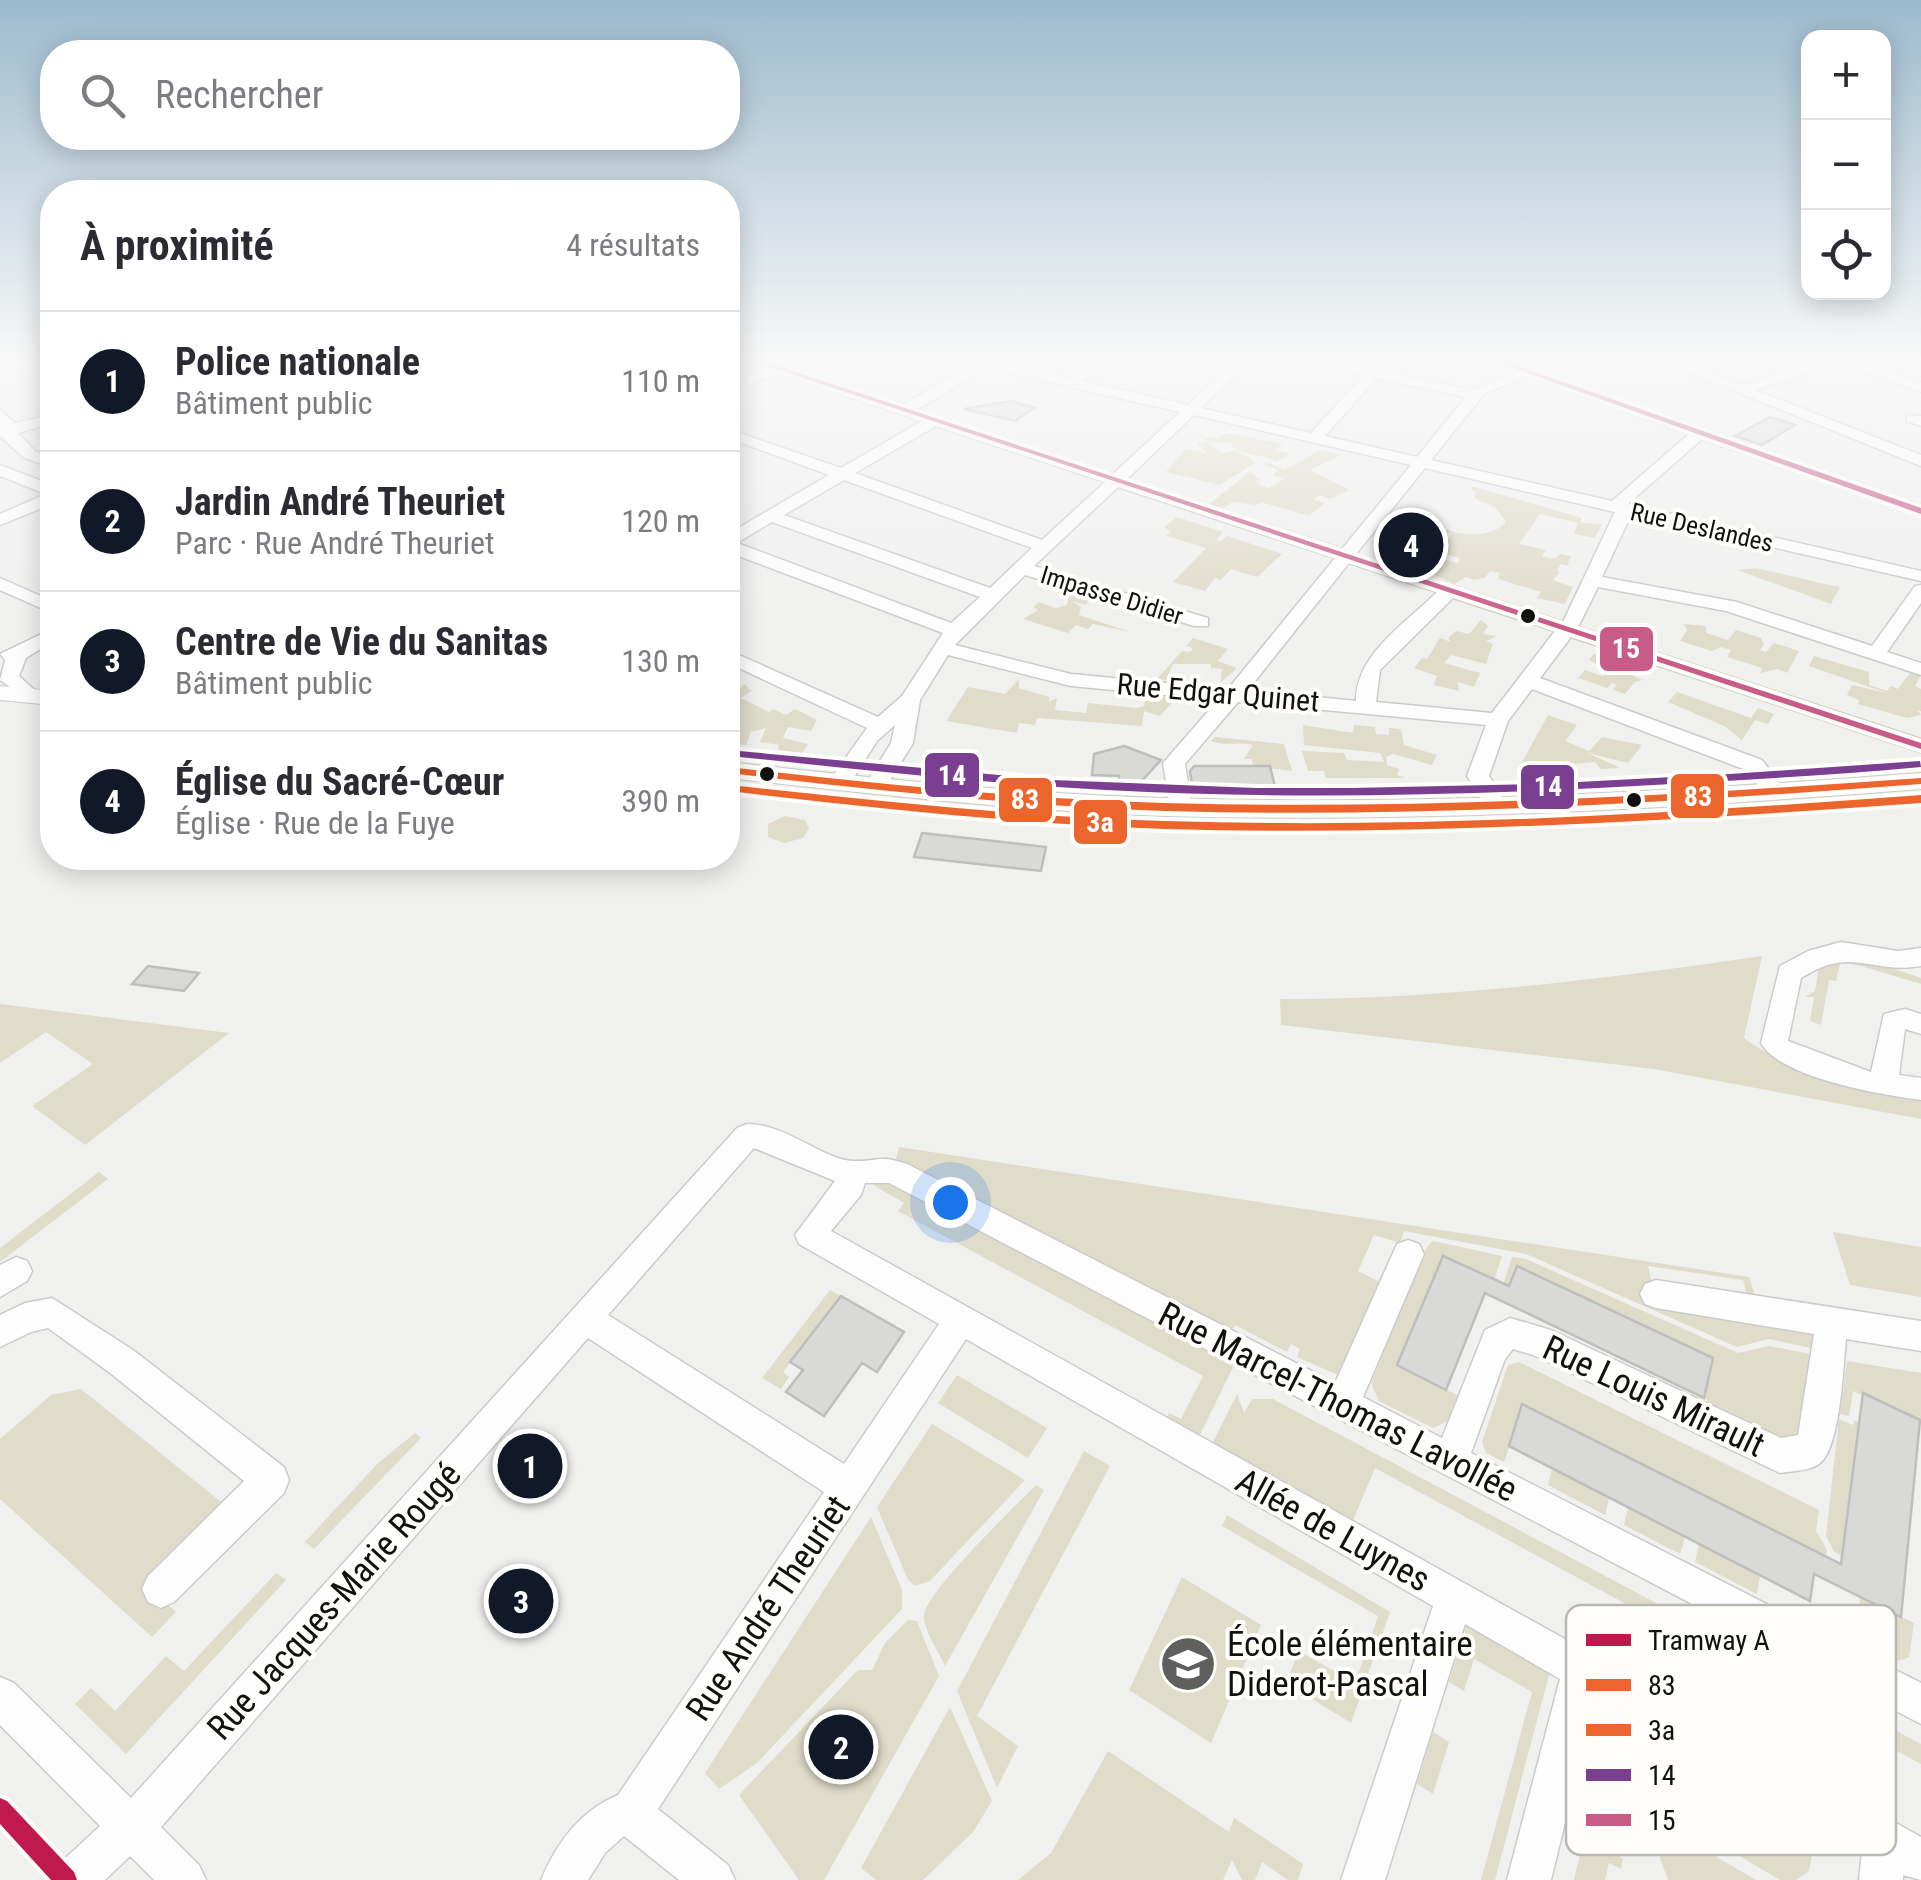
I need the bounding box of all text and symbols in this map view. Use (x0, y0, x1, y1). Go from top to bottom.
map controls (1801, 30, 1891, 300)
button: + (1801, 30, 1891, 120)
search box (40, 40, 740, 150)
icon: search (75, 68, 130, 123)
text: Rechercher (155, 73, 323, 117)
button: − (1801, 120, 1891, 210)
button: locate (1801, 210, 1891, 300)
text: À proximité (80, 221, 273, 270)
text: 4 résultats (566, 226, 700, 264)
text: Police nationale (175, 340, 420, 384)
text: 1 (104, 362, 121, 400)
text: 110 m (621, 362, 700, 400)
text: Bâtiment public (175, 384, 373, 422)
text: Jardin André Theuriet (175, 480, 505, 524)
street label: Rue Deslandes (1628, 497, 1776, 558)
text: 2 (104, 502, 121, 540)
text: 120 m (621, 502, 700, 540)
pin: 4 (1378, 508, 1444, 582)
text: Parc · Rue André Theuriet (175, 524, 495, 562)
street label: Impasse Didier (1037, 560, 1187, 631)
unlabelled marker (1518, 606, 1538, 626)
text: Centre de Vie du Sanitas (175, 620, 548, 664)
line badge: 15 (1598, 625, 1655, 673)
text: 15 (1612, 632, 1640, 665)
text: 3 (104, 642, 121, 680)
text: 130 m (621, 642, 700, 680)
text: Bâtiment public (175, 664, 373, 702)
street label: Rue Edgar Quinet (1115, 666, 1321, 719)
line badge: 14 (923, 751, 981, 799)
text: 14 (938, 759, 966, 792)
text: Église du Sacré-Cœur (175, 760, 504, 804)
line badge: 14 (1519, 763, 1576, 811)
unlabelled marker (757, 764, 777, 784)
text: 14 (1534, 770, 1562, 803)
line badge: 83 (1669, 772, 1726, 820)
line badge: 83 (997, 776, 1054, 824)
text: 83 (1684, 780, 1712, 813)
text: 4 (104, 782, 121, 820)
text: 390 m (621, 782, 700, 820)
text: 83 (1011, 783, 1039, 816)
unlabelled marker (1624, 790, 1644, 810)
line badge: 3a (1072, 798, 1129, 846)
text: Église · Rue de la Fuye (175, 804, 455, 842)
text: 3a (1086, 806, 1114, 839)
your location (925, 1177, 976, 1228)
street label: Rue Marcel-Thomas Lavollée (1152, 1294, 1524, 1511)
street label: Rue Louis Mirault (1537, 1327, 1771, 1466)
pin: 1 (498, 1428, 562, 1504)
street label: Rue Jacques-Marie Rougé (199, 1454, 469, 1748)
street label: Allée de Luynes (1229, 1460, 1437, 1601)
street label: Rue André Theuriet (678, 1488, 859, 1729)
pin: 3 (488, 1564, 554, 1638)
legend (1566, 1605, 1896, 1855)
place label: École élémentaire Diderot-Pascal (1227, 1624, 1473, 1705)
text: Tramway A (1648, 1624, 1770, 1657)
school or university icon: École élémentaire Diderot-Pascal (1158, 1634, 1218, 1694)
text: 83 (1648, 1669, 1676, 1702)
pin: 2 (808, 1710, 874, 1784)
text: 3a (1648, 1714, 1675, 1747)
text: 14 (1648, 1759, 1676, 1792)
text: 15 (1648, 1804, 1676, 1837)

